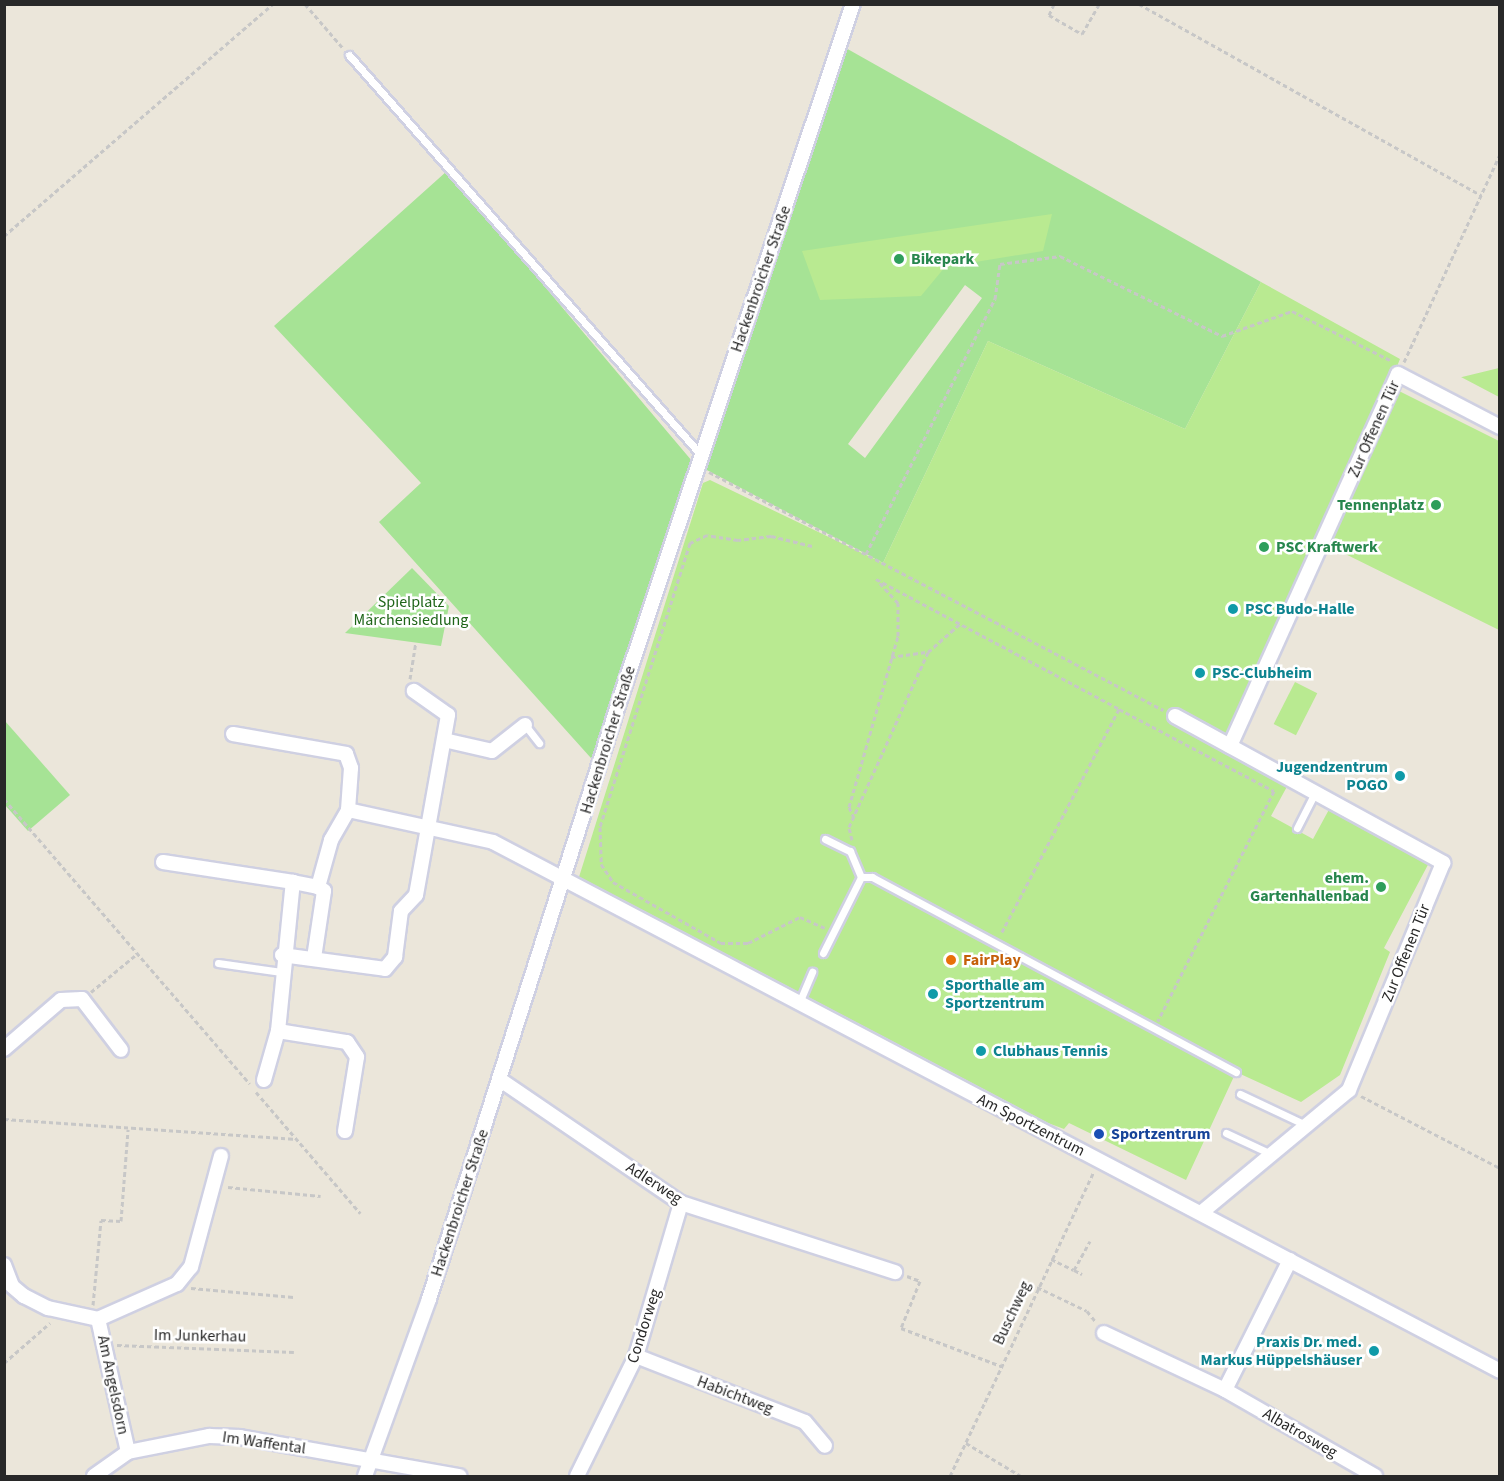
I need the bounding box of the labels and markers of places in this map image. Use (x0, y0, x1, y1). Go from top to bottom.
place label: Bikepark (911, 249, 974, 269)
marker: Bikepark (892, 252, 906, 266)
place label: Tennenplatz (1337, 495, 1424, 515)
marker: Tennenplatz (1429, 498, 1443, 512)
place label: PSC Kraftwerk (1276, 537, 1378, 557)
marker: PSC Kraftwerk (1257, 540, 1271, 554)
place label: PSC Budo-Halle (1245, 599, 1355, 619)
marker: PSC Budo-Halle (1226, 602, 1240, 616)
place label: PSC-Clubheim (1212, 663, 1312, 683)
marker: PSC-Clubheim (1193, 666, 1207, 680)
place label: Jugendzentrum POGO (1276, 757, 1388, 795)
marker: Jugendzentrum POGO (1393, 769, 1407, 783)
place label: ehem. Gartenhallenbad (1250, 868, 1369, 906)
marker: ehem. Gartenhallenbad (1374, 880, 1388, 894)
place label: FairPlay (963, 950, 1021, 970)
marker: FairPlay (944, 953, 958, 967)
place label: Sporthalle am Sportzentrum (945, 975, 1045, 1013)
marker: Sporthalle am Sportzentrum (926, 987, 940, 1001)
place label: Clubhaus Tennis (993, 1041, 1108, 1061)
marker: Clubhaus Tennis (974, 1044, 988, 1058)
place label: Sportzentrum (1111, 1124, 1210, 1144)
marker: Sportzentrum (1092, 1127, 1106, 1141)
place label: Praxis Dr. med. Markus Hüppelshäuser (1201, 1332, 1362, 1370)
marker: Praxis Dr. med. Markus Hüppelshäuser (1367, 1344, 1381, 1358)

